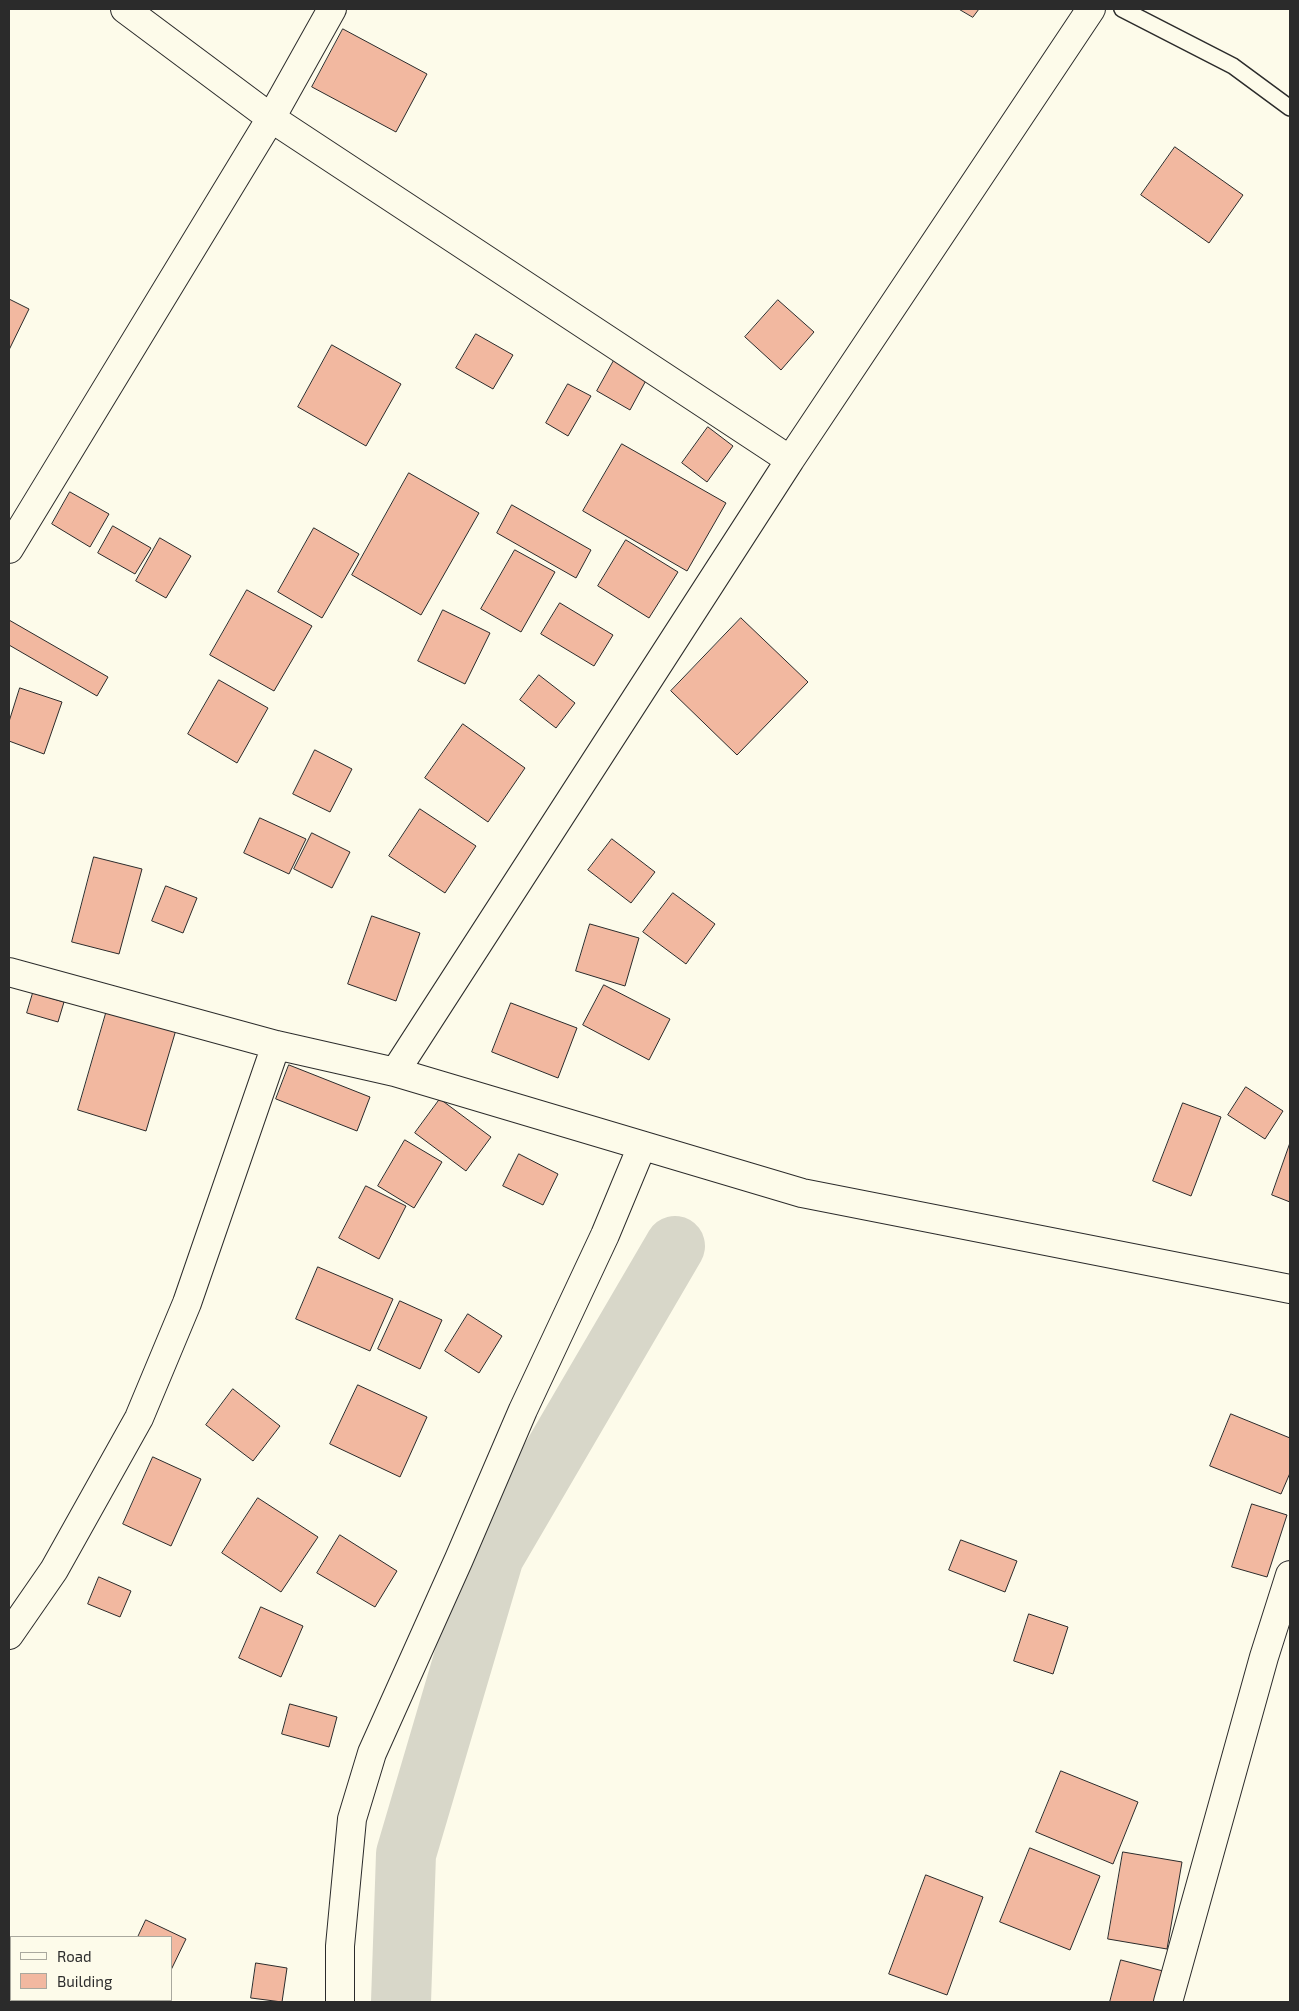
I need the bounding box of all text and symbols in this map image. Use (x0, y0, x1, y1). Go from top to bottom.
legend (10, 1936, 172, 2001)
text: Road (57, 1947, 92, 1965)
text: Building (57, 1972, 112, 1990)

